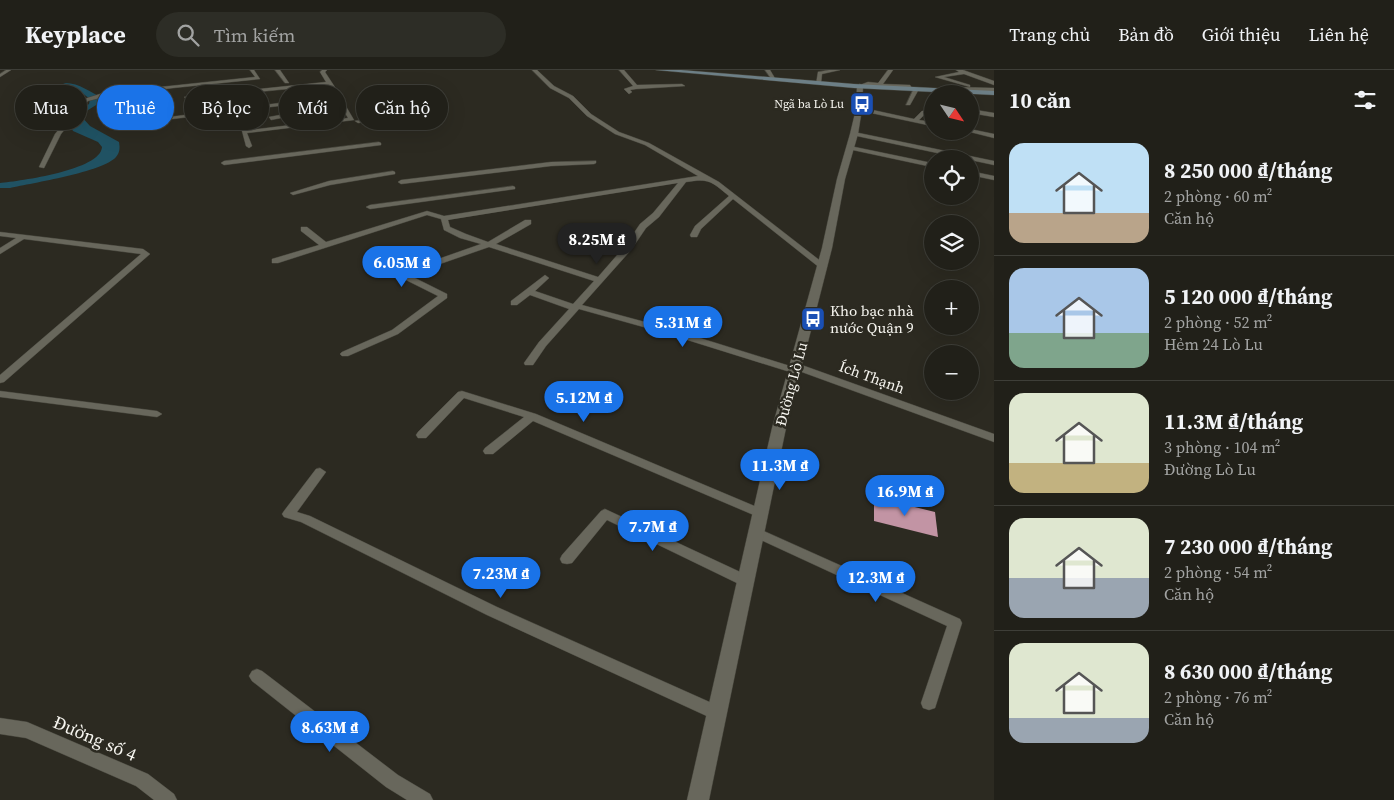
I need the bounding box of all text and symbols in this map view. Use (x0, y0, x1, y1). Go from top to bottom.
search box (156, 12, 506, 57)
text: Keyplace (25, 18, 126, 51)
icon: search (174, 21, 202, 49)
text: Tìm kiếm (214, 22, 295, 48)
text: Trang chủ (1009, 22, 1090, 47)
text: Bản đồ (1118, 22, 1174, 47)
text: Giới thiệu (1202, 22, 1281, 47)
text: Liên hệ (1309, 22, 1369, 47)
chip: Mua (15, 85, 87, 130)
chip: Thuê (97, 85, 174, 130)
chip: Bộ lọc (184, 85, 269, 130)
chip: Mới (279, 85, 346, 130)
chip: Căn hộ (356, 85, 448, 130)
north arrow (924, 85, 979, 140)
map controls (924, 85, 979, 400)
text: 10 căn (1009, 86, 1071, 115)
icon: filters (1351, 86, 1379, 114)
bus stop icon: Ngã ba Lò Lu (849, 91, 875, 117)
place label: Ngã ba Lò Lu (774, 96, 844, 112)
button: locate (924, 150, 979, 205)
text: 8 250 000 ₫/tháng (1164, 156, 1332, 185)
icon: home (1049, 163, 1109, 223)
text: 2 phòng · 60 m² (1164, 185, 1272, 207)
text: Căn hộ (1164, 207, 1214, 229)
button: layers (924, 215, 979, 270)
pin: 8.25M ₫ (551, 222, 643, 265)
text: 8.25M ₫ (568, 228, 626, 250)
pin: 6.05M ₫ (356, 246, 448, 288)
text: 6.05M ₫ (373, 251, 431, 273)
button: + (924, 280, 979, 335)
text: 5 120 000 ₫/tháng (1164, 282, 1332, 311)
icon: home (1049, 288, 1109, 348)
place label: Kho bạc nhà nước Quận 9 (830, 300, 914, 338)
pin: 5.31M ₫ (637, 306, 729, 348)
bus stop icon: Kho bạc nhà nước Quận 9 (800, 306, 826, 332)
text: 5.31M ₫ (654, 311, 712, 333)
text: 2 phòng · 52 m² (1164, 311, 1272, 333)
text: Hẻm 24 Lò Lu (1164, 333, 1263, 355)
street label: Đường Lò Lu (770, 340, 812, 428)
button: − (924, 345, 979, 400)
street label: Ích Thạnh (836, 355, 908, 399)
pin: 5.12M ₫ (538, 380, 630, 423)
text: 5.12M ₫ (555, 386, 613, 408)
text: 11.3M ₫/tháng (1164, 407, 1303, 436)
icon: home (1049, 413, 1109, 473)
text: 3 phòng · 104 m² (1164, 436, 1280, 458)
pin: 11.3M ₫ (734, 448, 826, 491)
text: 11.3M ₫ (751, 454, 809, 476)
text: Đường Lò Lu (1164, 458, 1256, 480)
pin: 16.9M ₫ (859, 474, 951, 517)
text: 16.9M ₫ (876, 480, 934, 502)
pin: 7.7M ₫ (612, 510, 694, 552)
text: 7.7M ₫ (629, 515, 677, 537)
text: 7 230 000 ₫/tháng (1164, 532, 1332, 561)
icon: home (1049, 538, 1109, 598)
pin: 7.23M ₫ (455, 556, 547, 599)
pin: 12.3M ₫ (830, 560, 922, 603)
text: 2 phòng · 54 m² (1164, 561, 1272, 583)
text: 7.23M ₫ (472, 562, 530, 584)
text: 12.3M ₫ (847, 566, 905, 588)
text: Căn hộ (1164, 583, 1214, 605)
text: 8 630 000 ₫/tháng (1164, 657, 1332, 686)
icon: home (1049, 663, 1109, 723)
text: 2 phòng · 76 m² (1164, 686, 1272, 708)
text: Căn hộ (1164, 708, 1214, 730)
street label: Đường số 4 (49, 709, 141, 767)
pin: 8.63M ₫ (284, 710, 376, 753)
text: 8.63M ₫ (301, 716, 359, 738)

